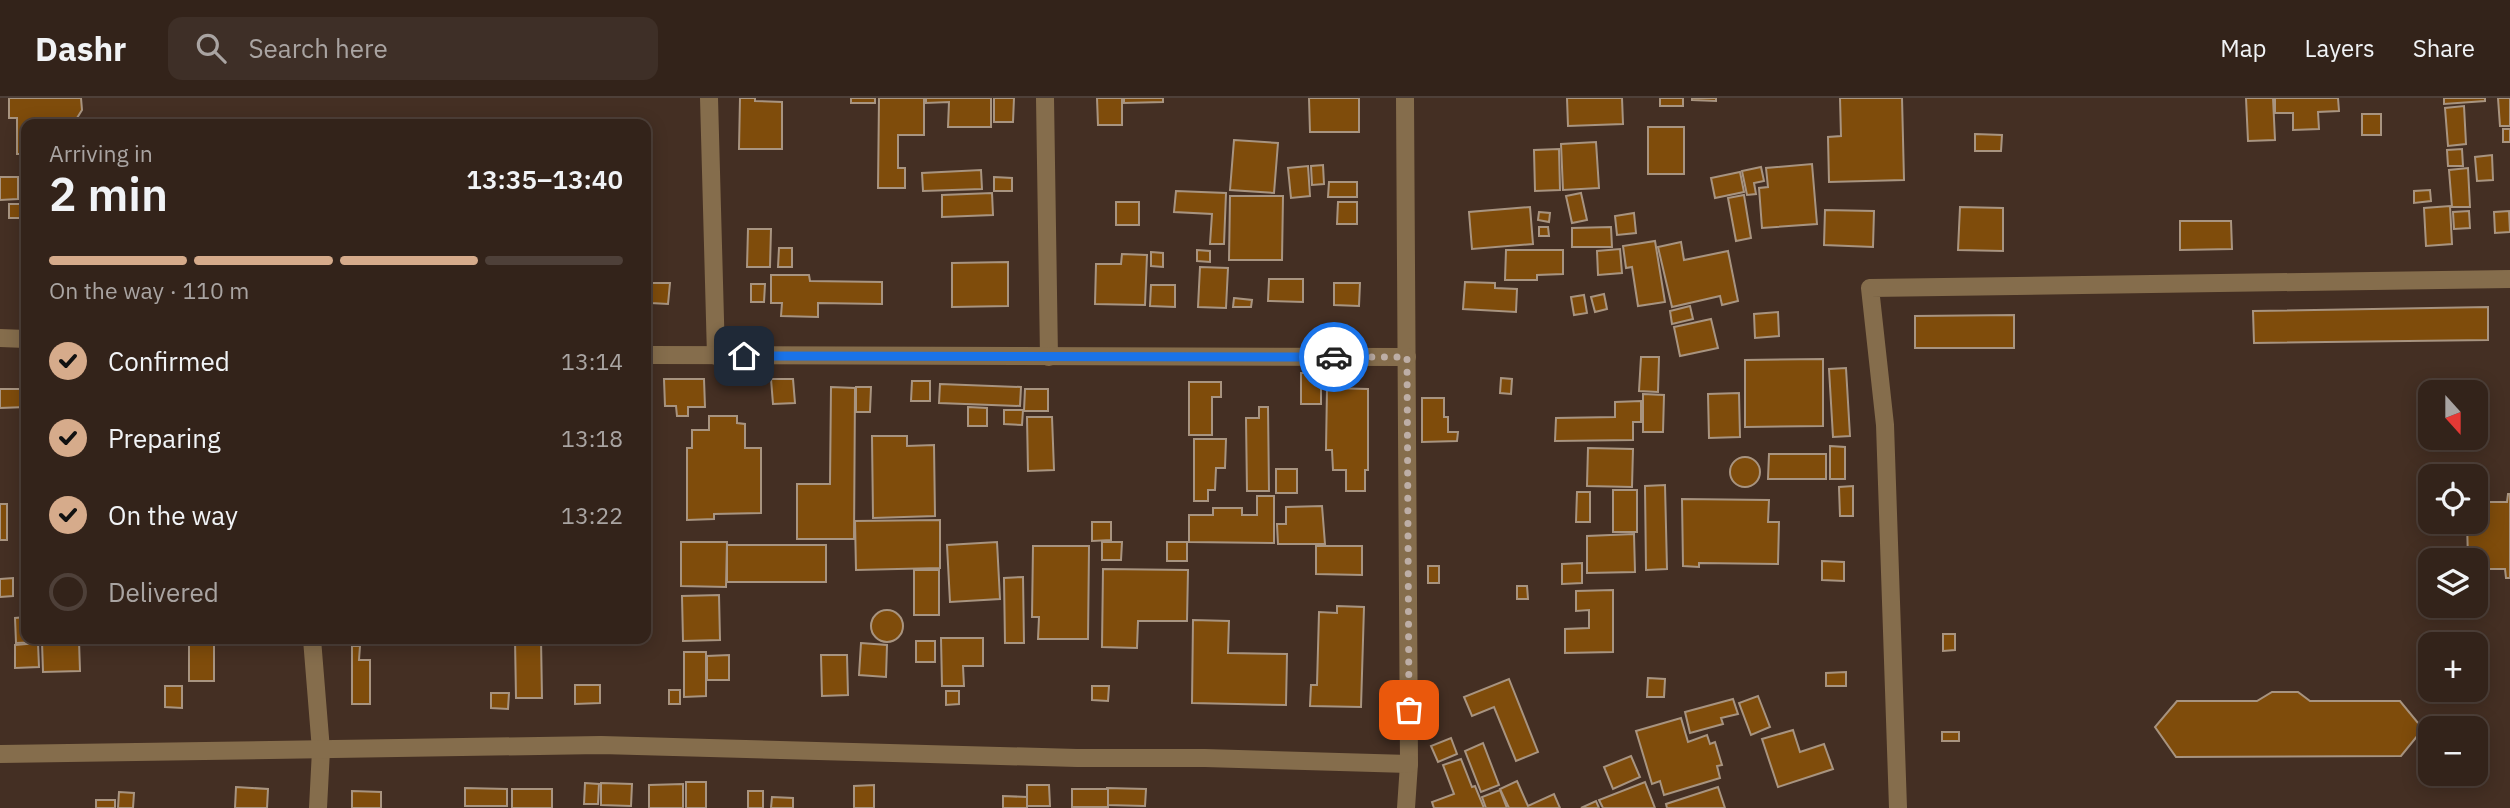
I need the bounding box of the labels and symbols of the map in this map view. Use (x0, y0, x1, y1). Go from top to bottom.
courier (1299, 322, 1369, 392)
pin (714, 326, 774, 386)
north arrow (2418, 380, 2488, 450)
pin (1379, 680, 1439, 740)

